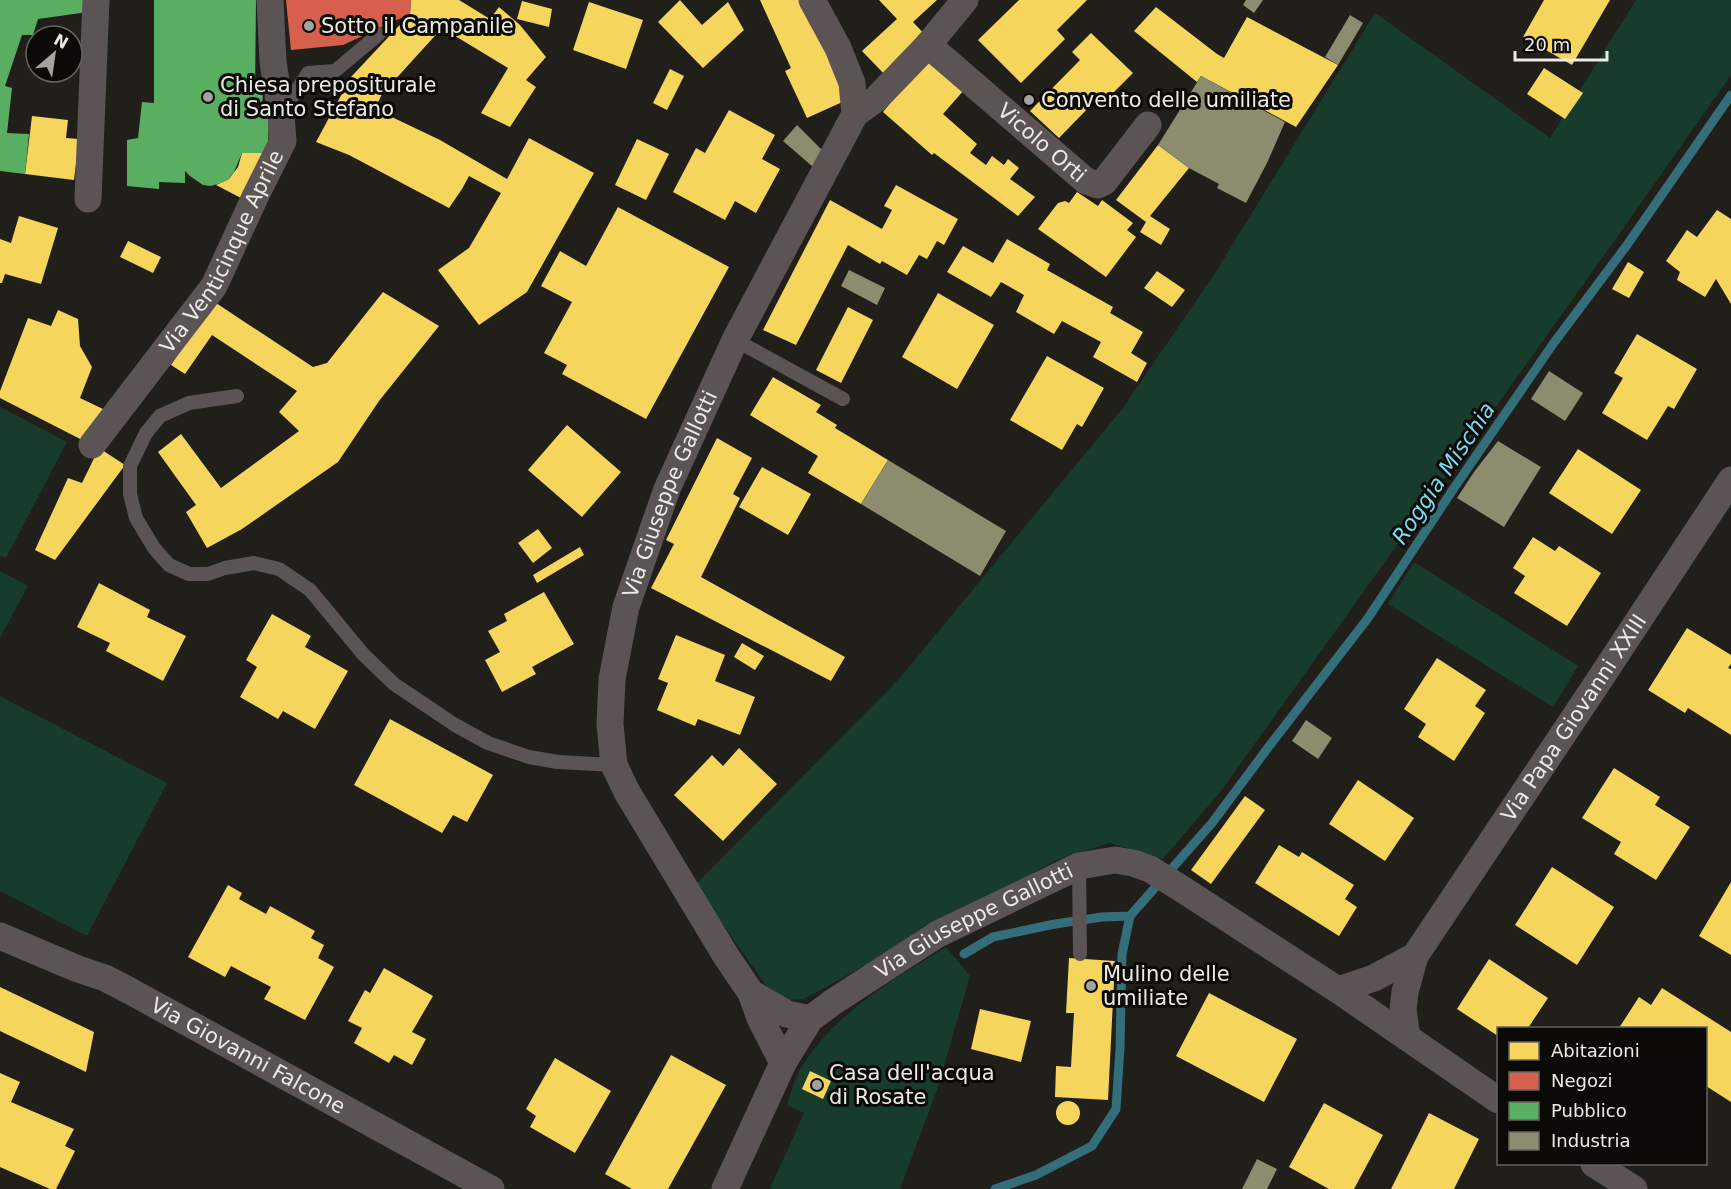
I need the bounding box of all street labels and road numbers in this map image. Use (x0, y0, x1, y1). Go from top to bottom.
street label: Vicolo Orti (993, 98, 1091, 187)
street label: Via Venticinque Aprile (155, 146, 288, 358)
street label: Via Giuseppe Gallotti (618, 387, 722, 601)
street label: Via Papa Giovanni XXIII (1496, 610, 1651, 826)
street label: Via Giuseppe Gallotti (871, 859, 1077, 983)
street label: Via Giovanni Falcone (147, 993, 350, 1119)

